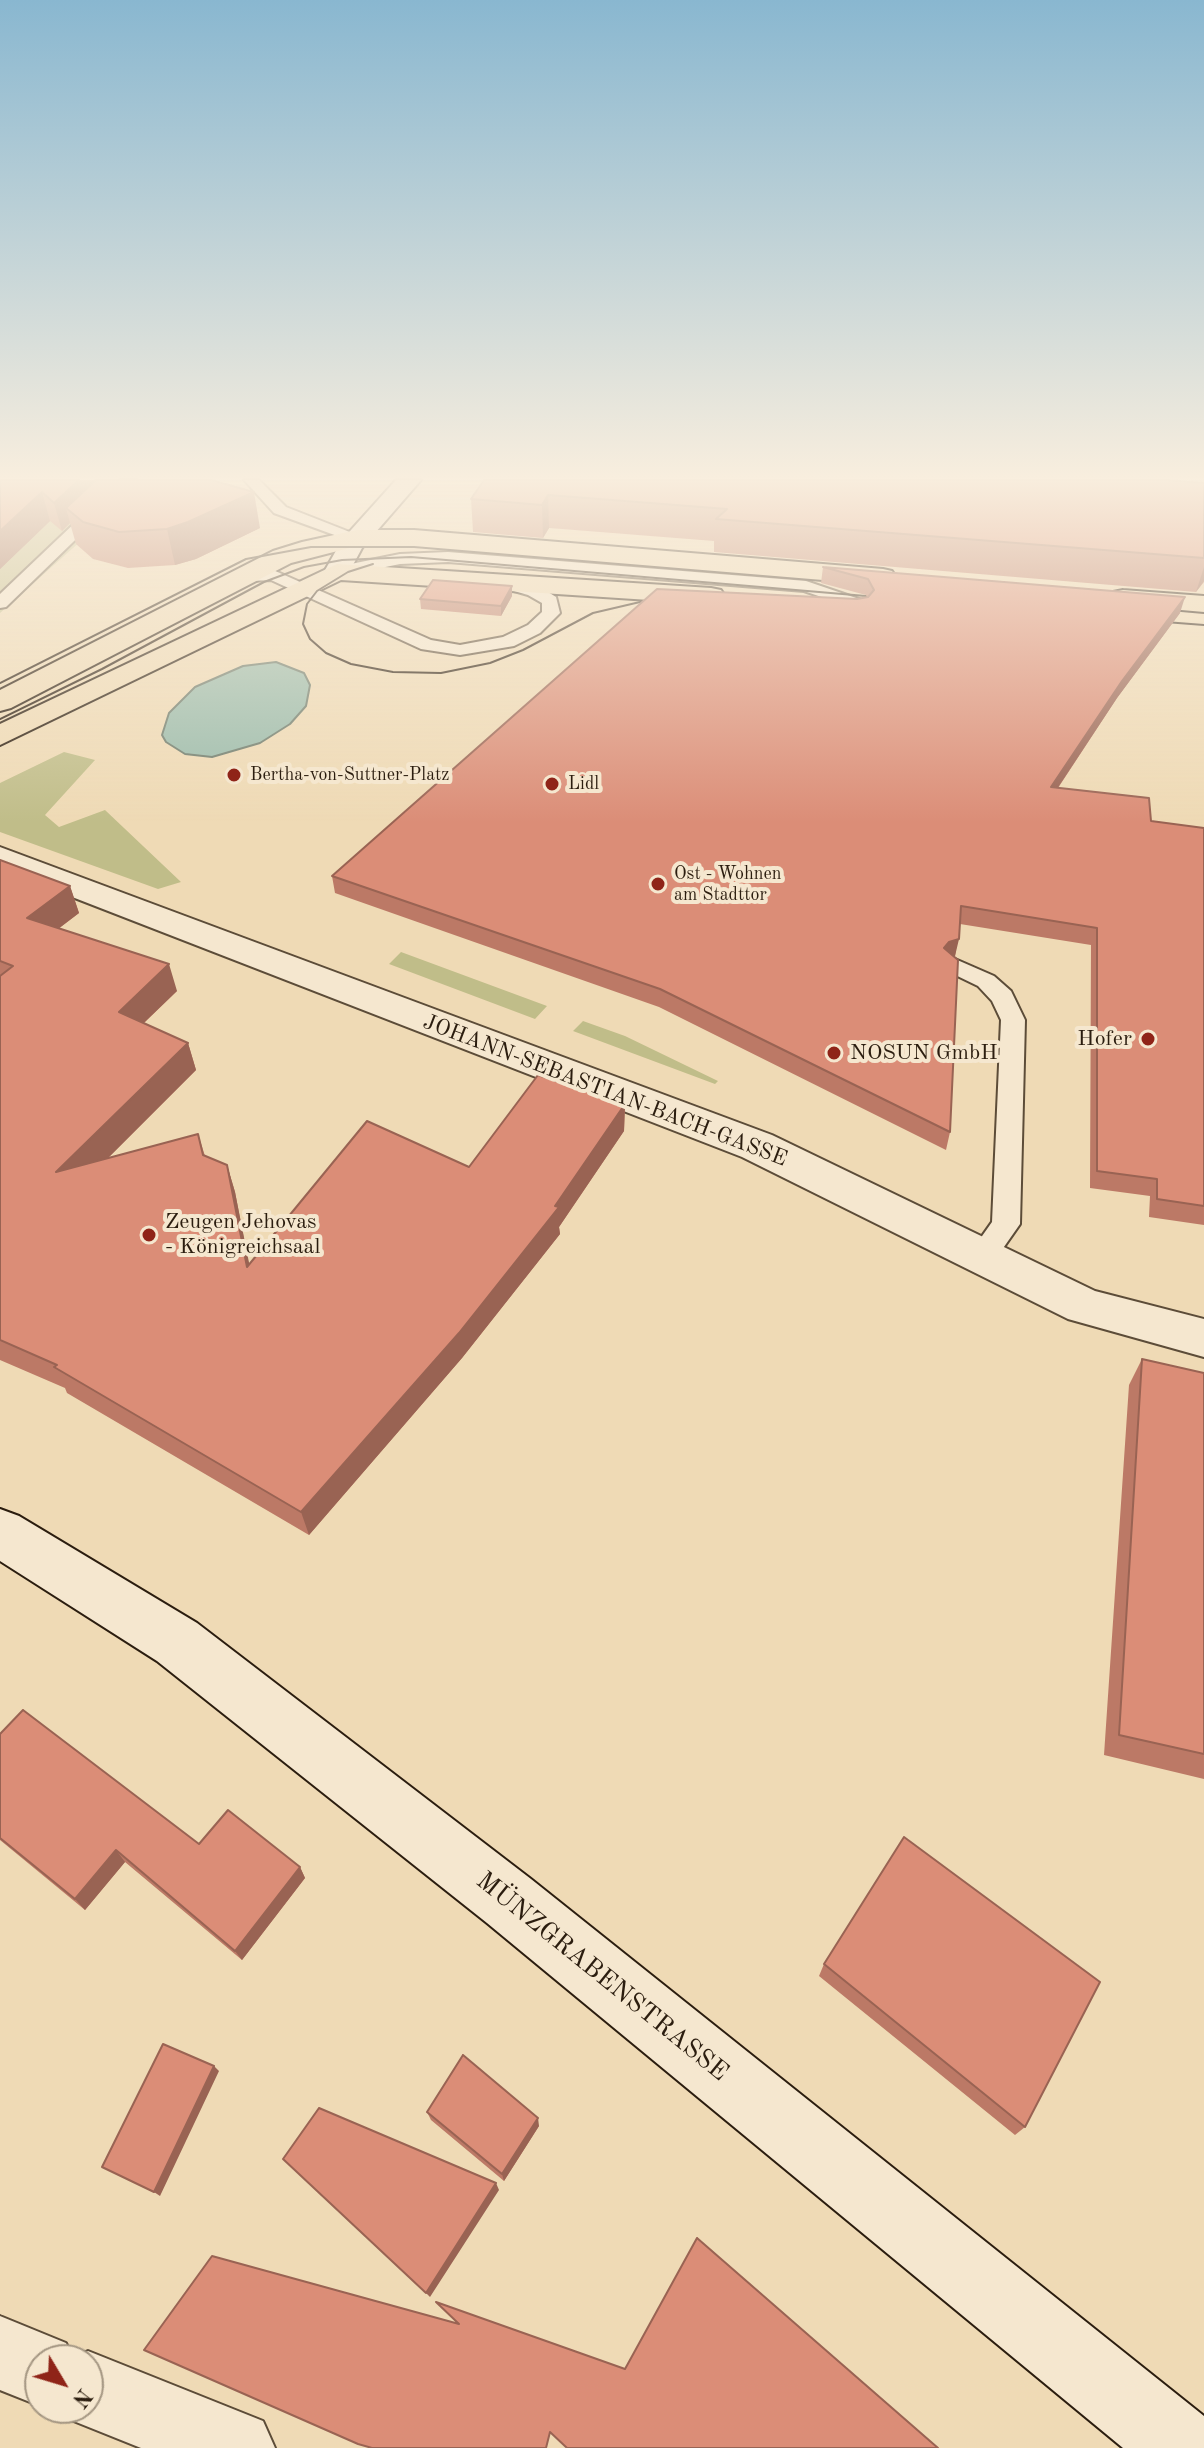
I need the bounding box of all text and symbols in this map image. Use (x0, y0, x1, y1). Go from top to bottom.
place label: Bertha-von-Suttner-Platz (250, 764, 449, 786)
marker: Bertha-von-Suttner-Platz (225, 766, 243, 784)
place label: Lidl (568, 773, 599, 795)
marker: Lidl (543, 775, 561, 793)
place label: Ost - Wohnen am Stadttor (674, 863, 781, 906)
marker: Ost - Wohnen am Stadttor (649, 875, 667, 893)
street label: JOHANN-SEBASTIAN-BACH-GASSE (419, 1009, 791, 1173)
place label: Hofer (1077, 1026, 1132, 1052)
marker: Hofer (1139, 1030, 1157, 1048)
place label: NOSUN GmbH (850, 1040, 998, 1066)
marker: NOSUN GmbH (825, 1044, 843, 1062)
place label: Zeugen Jehovas - Königreichsaal (165, 1209, 320, 1260)
marker: Zeugen Jehovas - Königreichsaal (140, 1226, 158, 1244)
street label: MÜNZGRABENSTRASSE (470, 1866, 734, 2088)
north arrow (24, 2344, 104, 2424)
text: N (67, 2384, 95, 2411)

